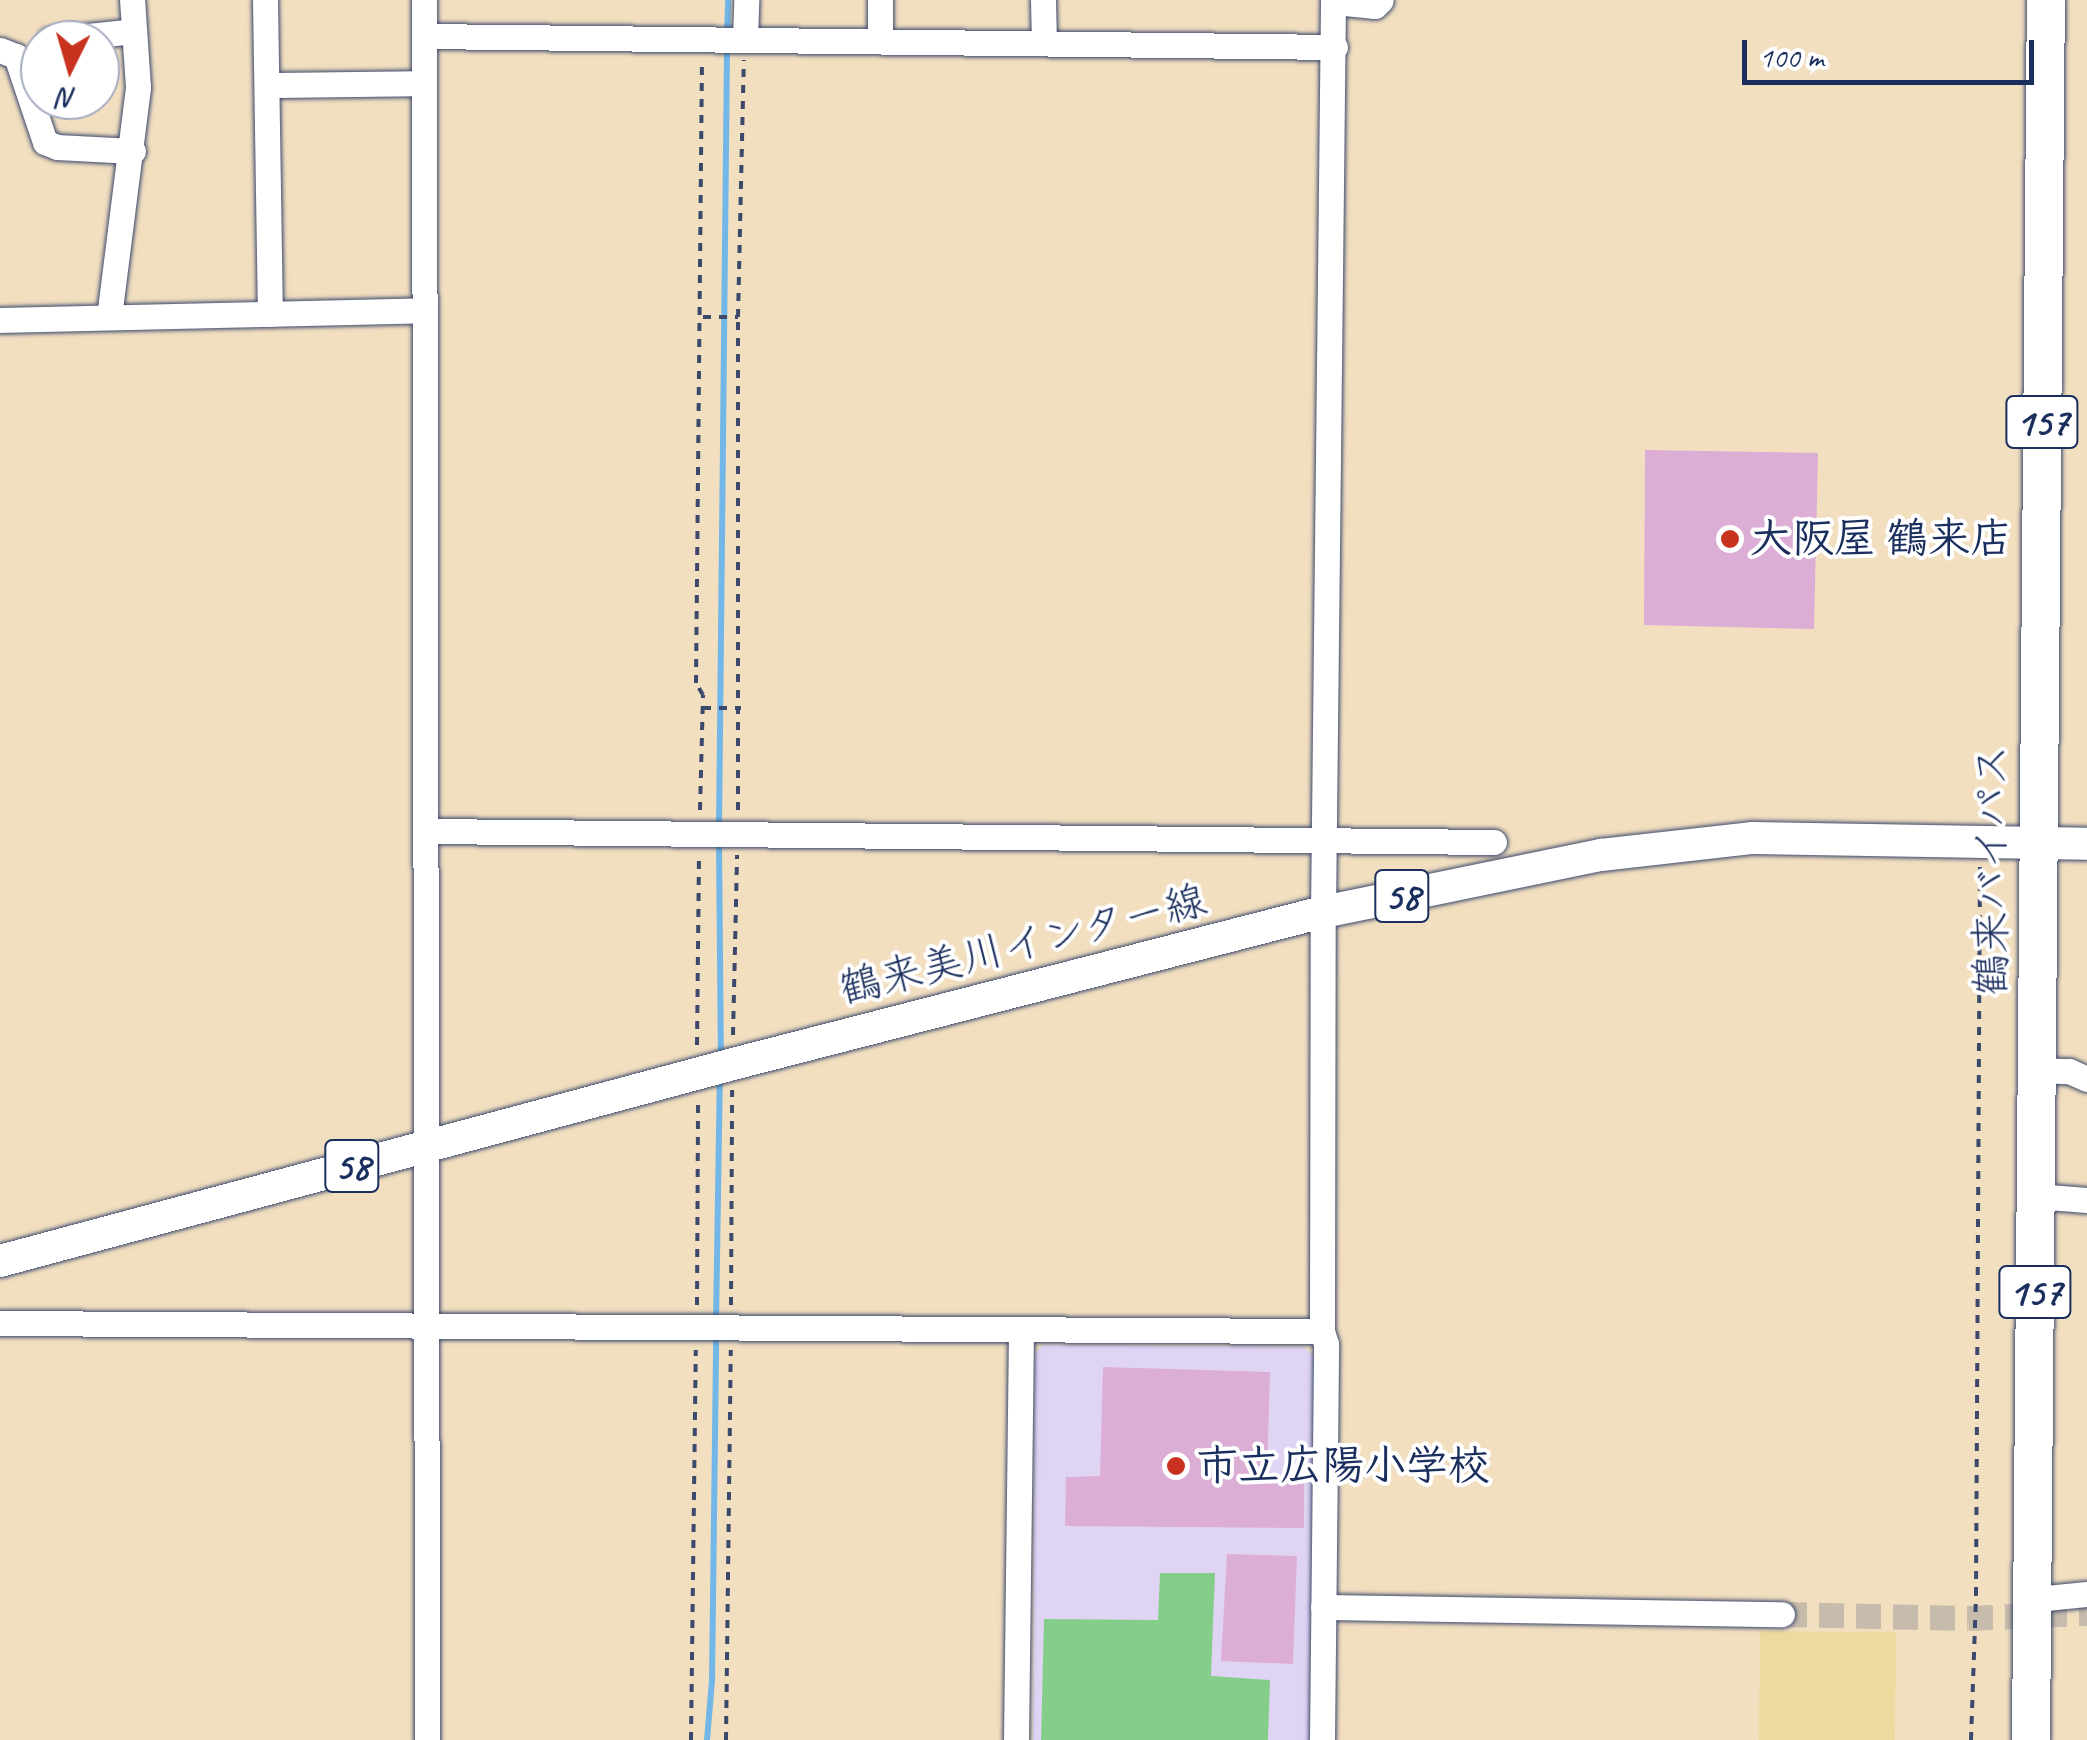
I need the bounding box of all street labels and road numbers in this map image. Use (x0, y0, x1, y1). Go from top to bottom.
road number: 157 (2004, 387, 2080, 457)
street label: 鶴来バイパス (1967, 744, 2017, 996)
road number: 58 (1372, 861, 1432, 931)
street label: 鶴来美川インター線 (834, 875, 1212, 1015)
road number: 58 (322, 1131, 382, 1201)
road number: 157 (1998, 1257, 2072, 1327)

